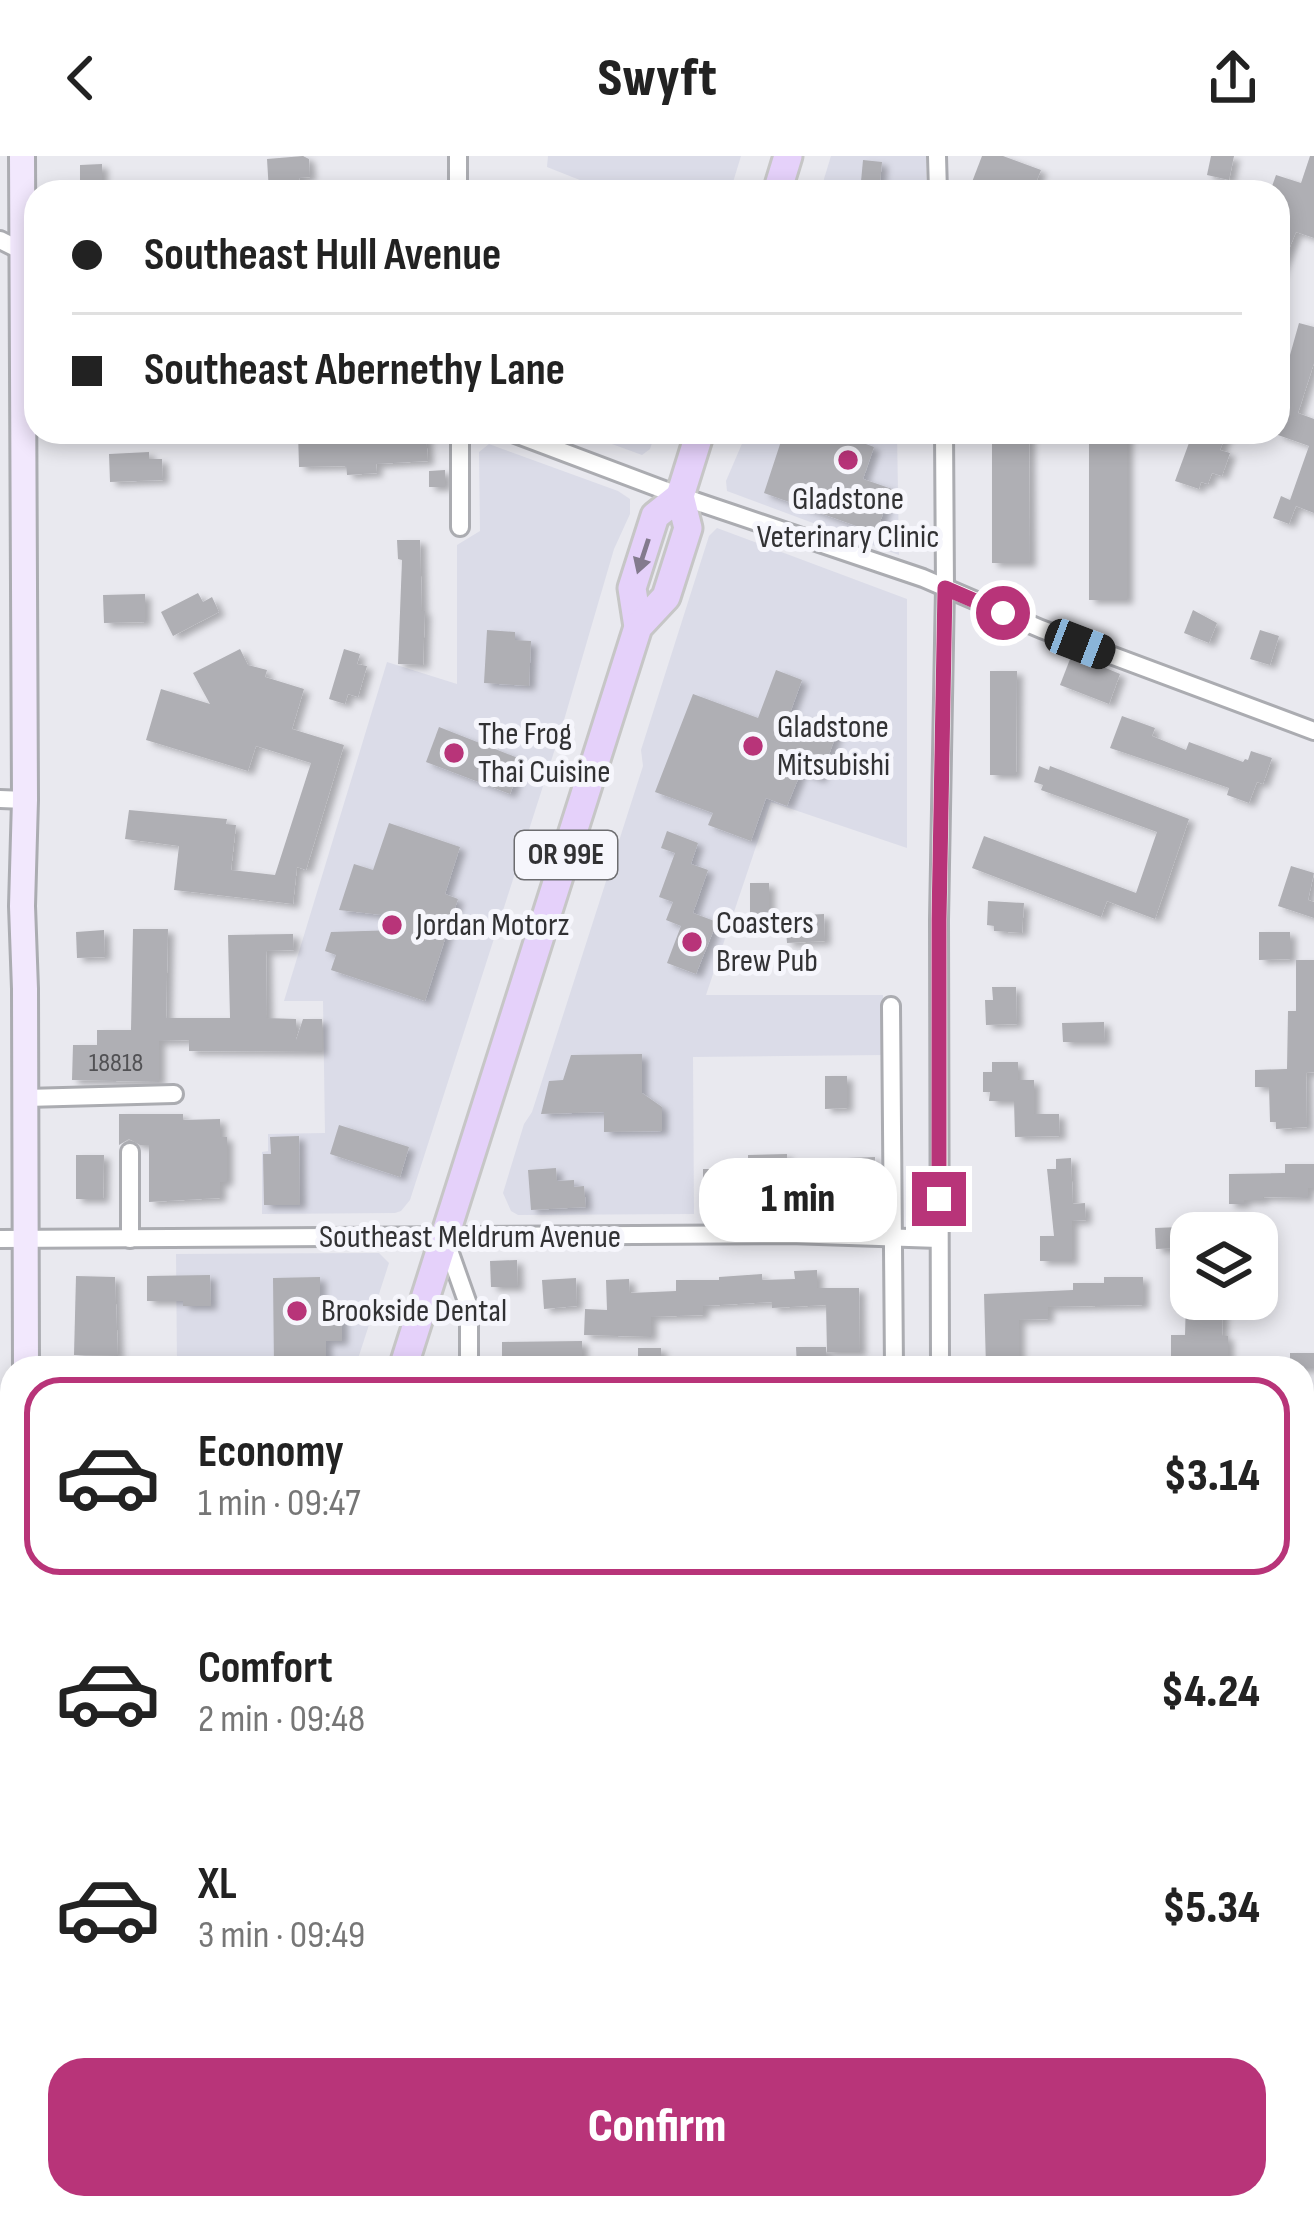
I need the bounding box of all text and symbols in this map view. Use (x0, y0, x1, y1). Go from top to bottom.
icon: back (48, 45, 114, 111)
icon: share (1200, 45, 1266, 111)
text: Swyft (597, 46, 717, 111)
text: Southeast Hull Avenue (144, 228, 501, 283)
text: Southeast Abernethy Lane (144, 343, 565, 398)
marker: Gladstone Veterinary Clinic (835, 447, 861, 473)
place label: Gladstone Veterinary Clinic (757, 479, 939, 557)
one-way arrow (633, 538, 651, 575)
route start (976, 586, 1030, 640)
car (1040, 614, 1120, 674)
place label: Gladstone Mitsubishi (777, 707, 890, 785)
place label: The Frog Thai Cuisine (478, 714, 611, 792)
marker: Gladstone Mitsubishi (740, 733, 766, 759)
marker: The Frog Thai Cuisine (441, 740, 467, 766)
road number: OR 99E (515, 831, 617, 879)
place label: Coasters Brew Pub (716, 903, 818, 981)
place label: Jordan Motorz (415, 905, 570, 945)
marker: Jordan Motorz (379, 912, 405, 938)
marker: Coasters Brew Pub (679, 929, 705, 955)
house number: 18818 (89, 1047, 143, 1079)
callout: 1 min (699, 1157, 897, 1241)
route end (912, 1172, 966, 1226)
text: 1 min (761, 1176, 835, 1223)
map controls (1170, 1212, 1278, 1320)
button: layers (1170, 1212, 1278, 1320)
street label: Southeast Meldrum Avenue (319, 1217, 621, 1257)
place label: Brookside Dental (321, 1291, 507, 1331)
marker: Brookside Dental (284, 1298, 310, 1324)
icon: car (54, 1422, 162, 1530)
text: Economy (198, 1425, 344, 1480)
text: $3.14 (1164, 1449, 1260, 1504)
text: 1 min · 09:47 (198, 1480, 361, 1527)
icon: car (54, 1638, 162, 1746)
text: Comfort (198, 1641, 333, 1696)
text: $4.24 (1161, 1665, 1260, 1720)
text: 2 min · 09:48 (198, 1696, 365, 1743)
icon: car (54, 1854, 162, 1962)
text: XL (198, 1857, 237, 1912)
text: $5.34 (1163, 1881, 1260, 1936)
text: 3 min · 09:49 (198, 1912, 365, 1959)
button: Confirm (48, 2058, 1266, 2196)

